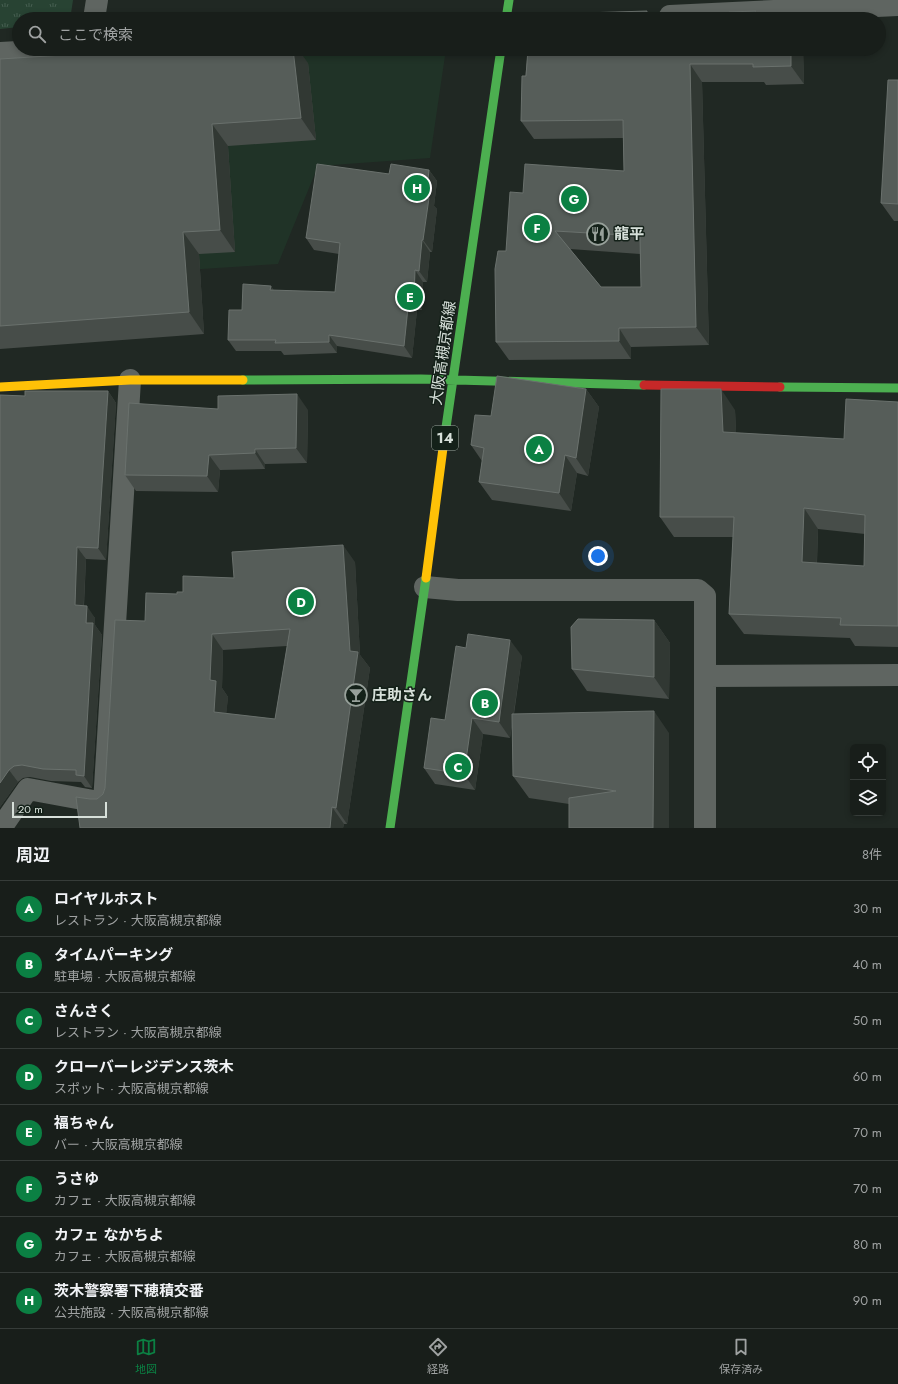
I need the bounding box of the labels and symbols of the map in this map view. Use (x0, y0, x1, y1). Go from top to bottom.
pin: H (404, 173, 430, 203)
pin: G (561, 184, 587, 214)
pin: F (524, 213, 550, 243)
restaurant icon: 龍平 (585, 221, 611, 247)
place label: 龍平 (614, 223, 644, 245)
pin: E (397, 282, 423, 312)
street label: 大阪高槻京都線 (425, 299, 461, 407)
road number: 14 (432, 426, 458, 450)
pin: A (526, 434, 552, 464)
your location (588, 546, 608, 566)
pin: D (288, 587, 314, 617)
bar icon: 庄助さん (343, 682, 369, 708)
place label: 庄助さん (372, 684, 432, 706)
pin: B (472, 688, 498, 718)
pin: C (445, 752, 471, 782)
scale bar (12, 800, 107, 819)

